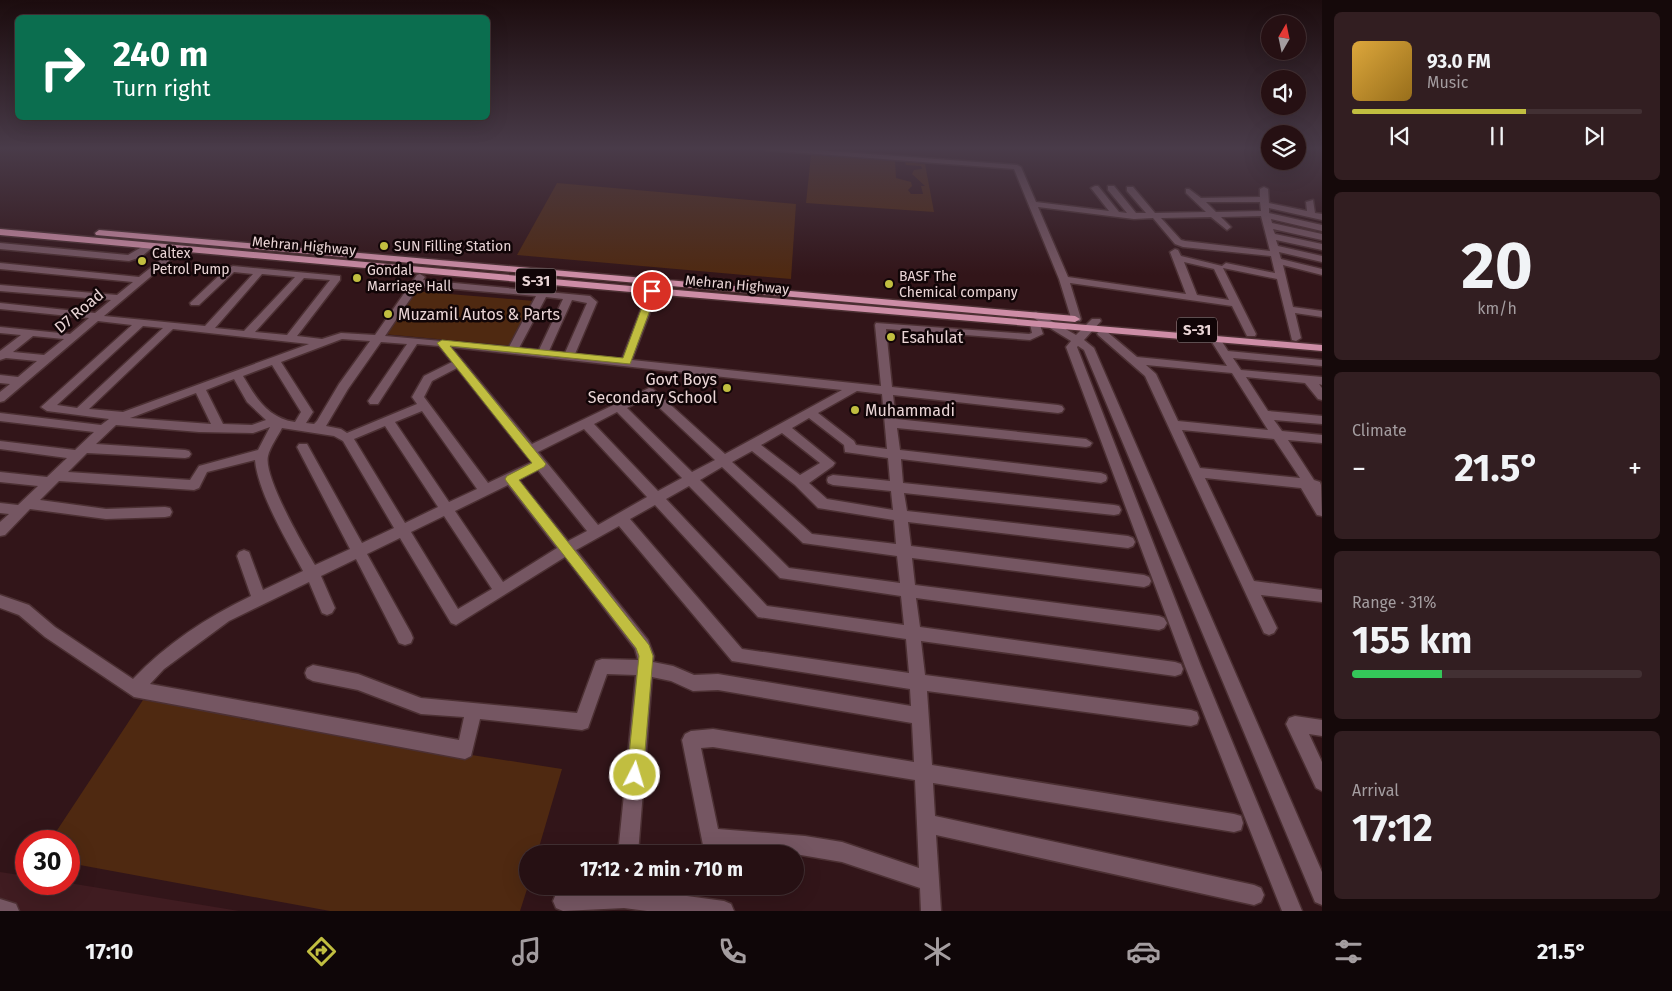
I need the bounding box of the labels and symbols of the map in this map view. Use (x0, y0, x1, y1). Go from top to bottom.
north arrow (1261, 15, 1306, 60)
street label: Mehran Highway (251, 233, 357, 259)
place label: SUN Filling Station (394, 238, 511, 255)
marker: SUN Filling Station (378, 240, 390, 252)
place label: Caltex Petrol Pump (152, 245, 230, 278)
marker: Caltex Petrol Pump (136, 255, 148, 267)
place label: Gondal Marriage Hall (367, 262, 451, 295)
road number: S-31 (516, 268, 556, 294)
place label: BASF The Chemical company (899, 268, 1018, 301)
pin (631, 270, 673, 312)
marker: Gondal Marriage Hall (351, 272, 363, 284)
street label: Mehran Highway (684, 272, 790, 298)
marker: BASF The Chemical company (883, 278, 895, 290)
street label: D7 Road (51, 285, 107, 337)
place label: Muzamil Autos & Parts (398, 305, 560, 324)
marker: Muzamil Autos & Parts (382, 308, 394, 320)
road number: S-31 (1177, 318, 1217, 342)
place label: Esahulat (901, 328, 963, 347)
marker: Esahulat (885, 331, 897, 343)
place label: Govt Boys Secondary School (588, 370, 717, 407)
marker: Govt Boys Secondary School (721, 382, 733, 394)
place label: Muhammadi (865, 401, 955, 420)
marker: Muhammadi (849, 404, 861, 416)
position arrow (608, 748, 660, 800)
speed limit sign: 30 (15, 830, 80, 895)

